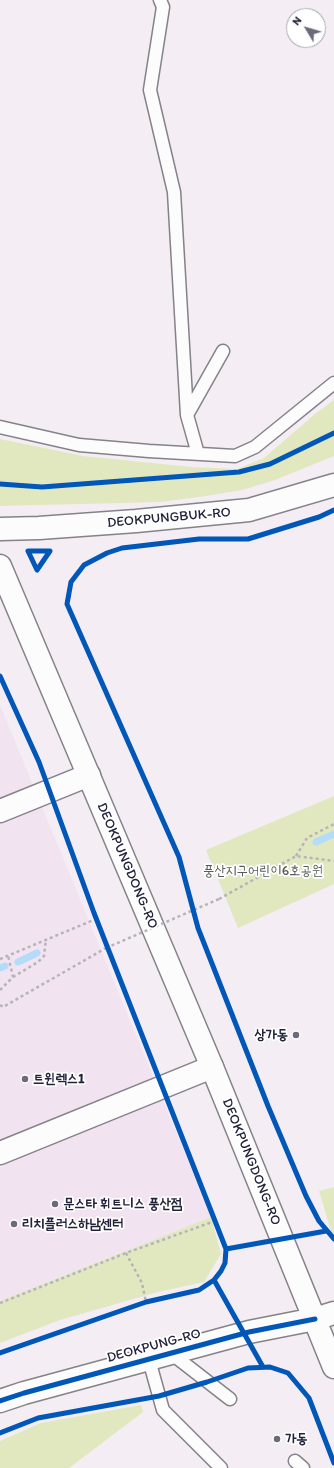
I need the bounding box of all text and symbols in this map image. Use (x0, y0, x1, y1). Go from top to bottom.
north arrow (286, 8, 326, 48)
text: N (290, 14, 304, 28)
street label: DEOKPUNGBUK-RO (106, 504, 232, 532)
street label: DEOKPUNGDONG-RO (93, 800, 161, 932)
park label: 풍산지구어린이6호공원 (203, 863, 323, 879)
place label: 상가동 (254, 1027, 288, 1043)
marker: 상가동 (291, 1030, 301, 1040)
place label: 트윈렉스1 (33, 1071, 85, 1087)
marker: 트윈렉스1 (20, 1074, 30, 1084)
street label: DEOKPUNGDONG-RO (218, 1096, 284, 1228)
place label: 문스타 휘트니스 풍산점 (63, 1196, 182, 1212)
marker: 문스타 휘트니스 풍산점 (50, 1199, 60, 1209)
place label: 리치플러스하남센터 (22, 1216, 123, 1232)
marker: 리치플러스하남센터 (9, 1219, 19, 1229)
street label: DEOKPUNG-RO (105, 1325, 203, 1367)
place label: 가동 (285, 1431, 308, 1447)
marker: 가동 (272, 1434, 282, 1444)

